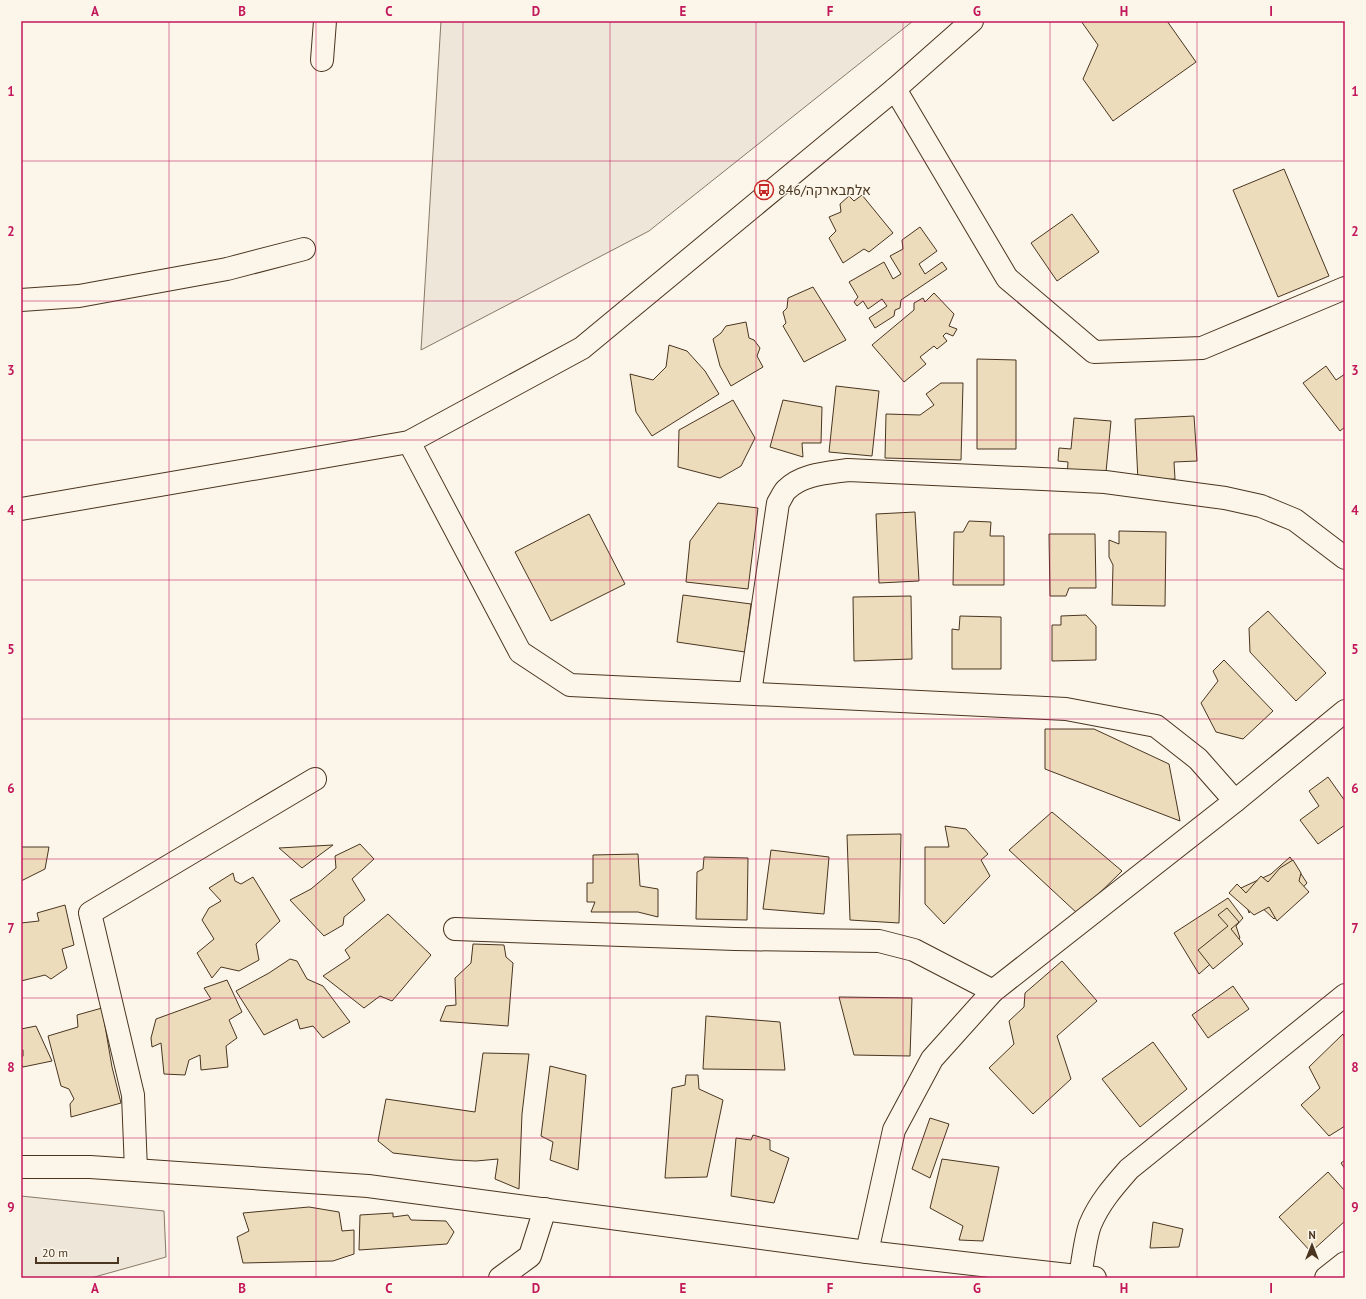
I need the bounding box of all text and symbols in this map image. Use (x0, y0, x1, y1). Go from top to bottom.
text: A (91, 3, 99, 20)
text: B (238, 3, 246, 20)
text: C (385, 3, 393, 20)
text: D (532, 3, 540, 20)
text: E (680, 3, 687, 20)
text: F (827, 3, 834, 20)
text: G (973, 3, 981, 20)
text: H (1120, 3, 1128, 20)
text: I (1269, 3, 1273, 20)
text: 1 (7, 83, 15, 100)
text: 1 (1351, 83, 1359, 100)
bus stop icon: אלמבארקה/846 (753, 179, 775, 201)
place label: אלמבארקה/846 (778, 181, 871, 199)
text: 2 (7, 223, 15, 240)
text: 2 (1351, 223, 1359, 240)
text: 3 (7, 362, 15, 379)
text: 3 (1351, 362, 1359, 379)
text: 4 (7, 502, 15, 519)
text: 4 (1351, 502, 1359, 519)
text: 5 (7, 641, 15, 658)
text: 5 (1351, 641, 1359, 658)
text: 6 (7, 780, 15, 797)
text: 6 (1351, 780, 1359, 797)
text: 7 (7, 920, 15, 937)
text: 7 (1351, 920, 1359, 937)
text: 8 (7, 1059, 15, 1076)
text: 8 (1351, 1059, 1359, 1076)
text: 9 (7, 1199, 15, 1216)
text: 9 (1351, 1199, 1359, 1216)
north arrow (1292, 1225, 1332, 1265)
text: N (1308, 1228, 1316, 1242)
scale bar (36, 1239, 118, 1265)
text: 20 m (42, 1245, 68, 1260)
text: A (91, 1280, 99, 1297)
text: B (238, 1280, 246, 1297)
text: C (385, 1280, 393, 1297)
text: D (532, 1280, 540, 1297)
text: E (680, 1280, 687, 1297)
text: F (827, 1280, 834, 1297)
text: G (973, 1280, 981, 1297)
text: H (1120, 1280, 1128, 1297)
text: I (1269, 1280, 1273, 1297)

